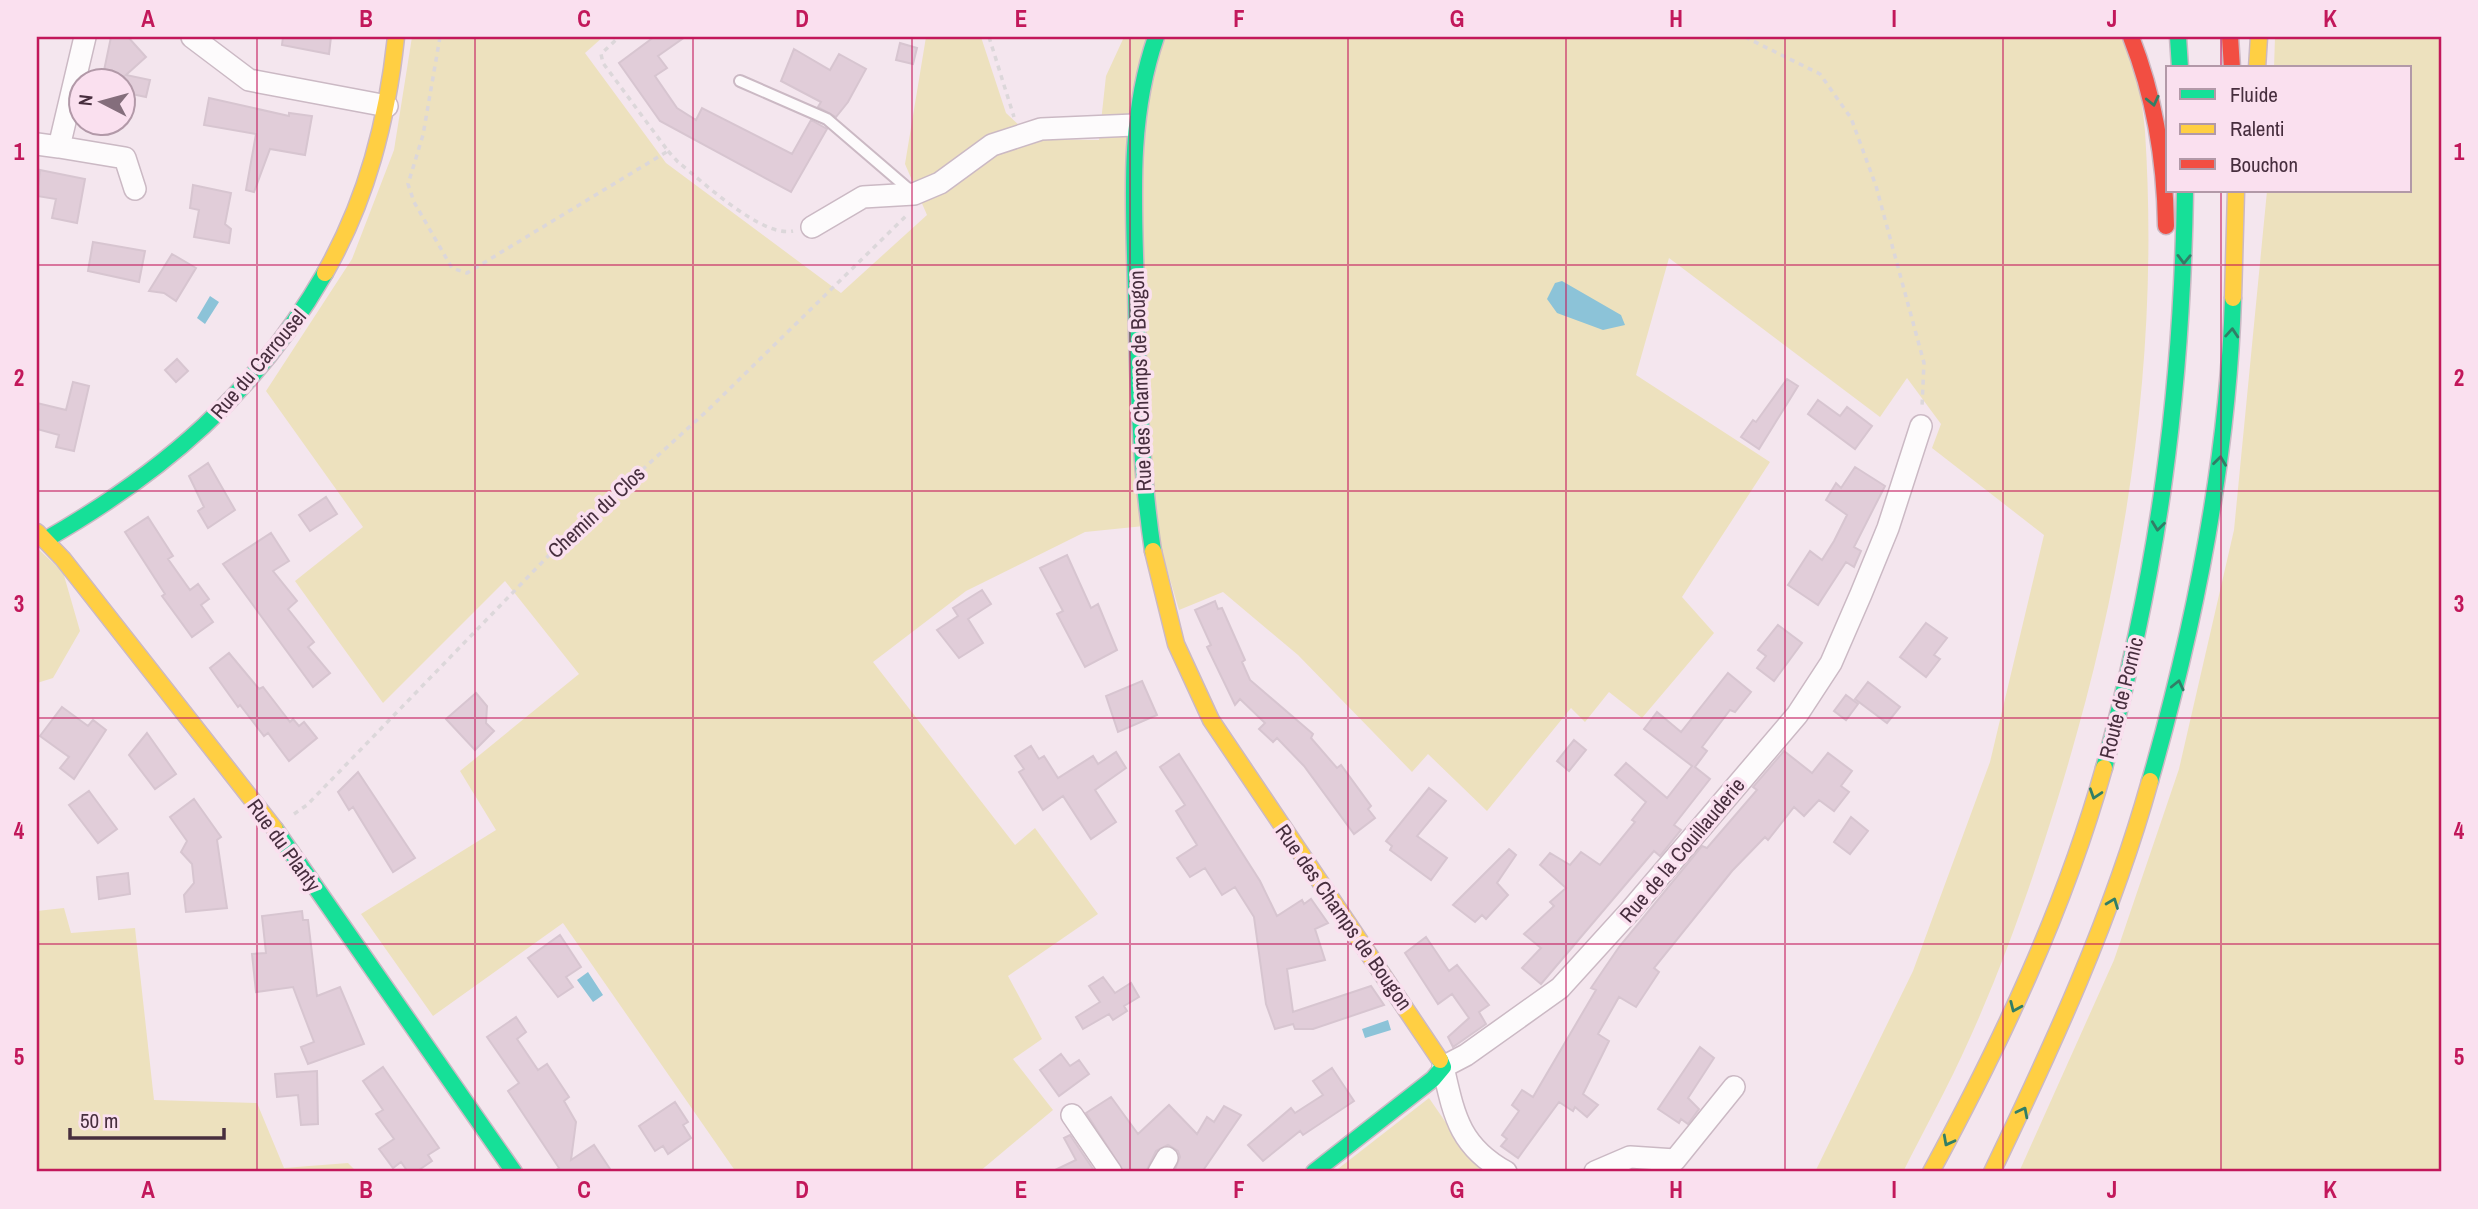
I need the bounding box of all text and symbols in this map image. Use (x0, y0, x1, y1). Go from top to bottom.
text: A (141, 3, 155, 34)
text: B (359, 3, 373, 34)
text: C (577, 3, 591, 34)
text: D (795, 3, 809, 34)
text: E (1015, 3, 1027, 34)
text: F (1233, 3, 1245, 34)
text: G (1450, 3, 1464, 34)
text: H (1669, 3, 1683, 34)
text: I (1891, 3, 1897, 34)
text: J (2107, 3, 2117, 34)
text: K (2323, 3, 2337, 34)
north arrow (66, 66, 136, 136)
legend (2166, 66, 2412, 192)
text: Fluide (2230, 80, 2278, 109)
text: N (72, 93, 99, 107)
one-way arrow (2145, 95, 2159, 107)
text: Ralenti (2230, 114, 2285, 143)
text: 1 (14, 136, 25, 167)
text: 1 (2454, 136, 2465, 167)
text: Bouchon (2230, 150, 2298, 179)
one-way arrow (2176, 254, 2191, 265)
street label: Rue des Champs de Bougon (1122, 270, 1158, 492)
street label: Rue du Carrousel (204, 303, 312, 425)
one-way arrow (2224, 327, 2239, 338)
text: 2 (14, 362, 24, 393)
text: 2 (2454, 362, 2464, 393)
one-way arrow (2212, 456, 2227, 467)
street label: Chemin du Clos (541, 459, 651, 565)
one-way arrow (2151, 520, 2166, 531)
text: 3 (14, 588, 24, 619)
text: 3 (2454, 588, 2464, 619)
street label: Route de Pornic (2092, 634, 2150, 762)
one-way arrow (2170, 679, 2185, 691)
street label: Rue de la Couillauderie (1613, 771, 1751, 929)
one-way arrow (2089, 788, 2103, 800)
street label: Rue du Planty (240, 793, 328, 898)
text: 4 (14, 815, 25, 846)
text: 4 (2454, 815, 2465, 846)
street label: Rue des Champs de Bougon (1269, 818, 1419, 1016)
one-way arrow (2104, 897, 2118, 909)
one-way arrow (2009, 1000, 2023, 1012)
text: 5 (14, 1041, 24, 1072)
text: 5 (2454, 1041, 2464, 1072)
scale bar (70, 1097, 224, 1141)
text: 50 m (80, 1106, 118, 1135)
one-way arrow (2015, 1107, 2029, 1119)
one-way arrow (1942, 1134, 1956, 1147)
text: A (141, 1174, 155, 1205)
text: B (359, 1174, 373, 1205)
text: C (577, 1174, 591, 1205)
text: D (795, 1174, 809, 1205)
text: E (1015, 1174, 1027, 1205)
text: F (1233, 1174, 1245, 1205)
text: G (1450, 1174, 1464, 1205)
text: H (1669, 1174, 1683, 1205)
text: I (1891, 1174, 1897, 1205)
text: J (2107, 1174, 2117, 1205)
text: K (2323, 1174, 2337, 1205)

